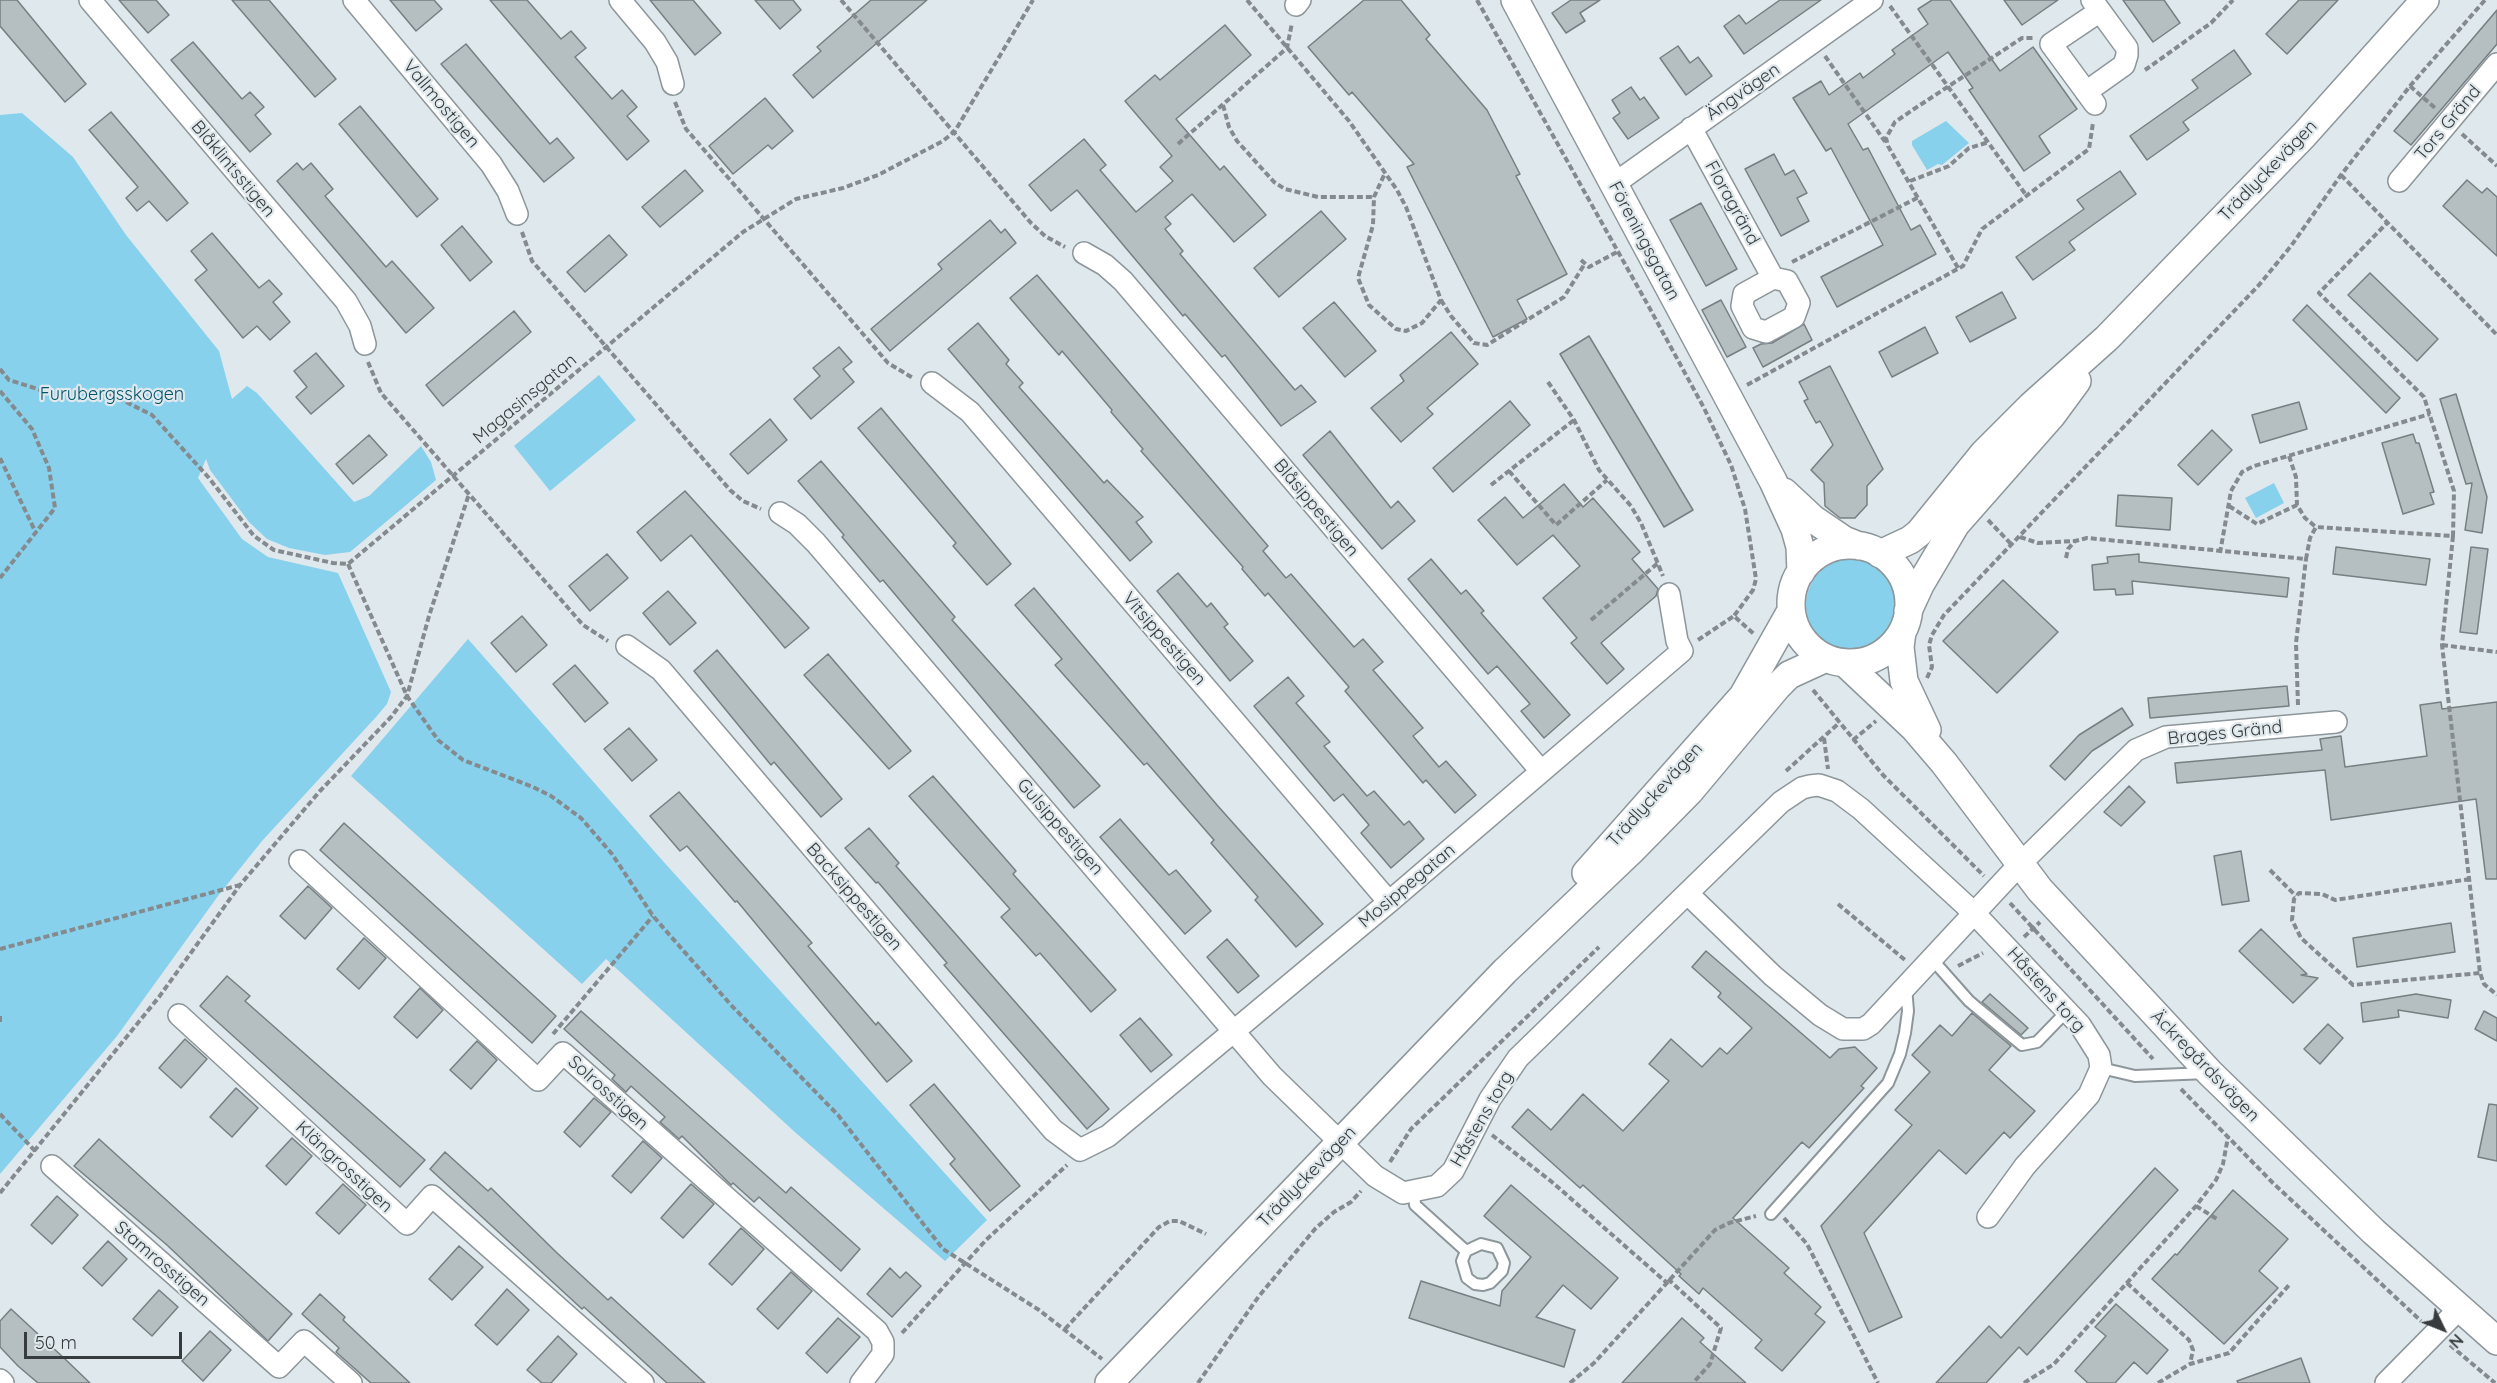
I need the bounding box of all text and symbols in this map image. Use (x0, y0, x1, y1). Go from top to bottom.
street label: Vallmostigen (398, 56, 484, 152)
street label: Ängvägen (1702, 59, 1784, 125)
street label: Tors Gränd (2410, 81, 2486, 165)
street label: Blåklintsstigen (186, 116, 280, 222)
street label: Trädlyckevägen (2214, 116, 2322, 226)
street label: Floragränd (1700, 157, 1764, 249)
street label: Föreningsgatan (1604, 178, 1684, 304)
street label: Magasinsgatan (469, 349, 581, 449)
park label: Furubergsskogen (40, 384, 184, 406)
street label: Blåsippestigen (1269, 455, 1363, 561)
street label: Vitsippestigen (1118, 588, 1210, 690)
street label: Brages Gränd (2167, 716, 2283, 750)
street label: Trädlyckevägen (1603, 738, 1707, 852)
street label: Gulsippestigen (1012, 774, 1108, 880)
street label: Backsippestigen (801, 839, 907, 955)
street label: Mosippegatan (1354, 839, 1460, 933)
street label: Håstens torg (2002, 943, 2090, 1037)
street label: Äckregårdsvägen (2146, 1006, 2264, 1126)
street label: Solrosstigen (563, 1051, 653, 1135)
street label: Håstens torg (1446, 1067, 1518, 1171)
street label: Klängrosstigen (291, 1117, 397, 1217)
street label: Trädlyckevägen (1253, 1122, 1361, 1232)
street label: Stamrosstigen (110, 1217, 214, 1311)
north arrow (2413, 1299, 2473, 1359)
scale bar (27, 1320, 184, 1358)
text: N (2445, 1330, 2467, 1352)
text: 50 m (35, 1331, 77, 1354)

